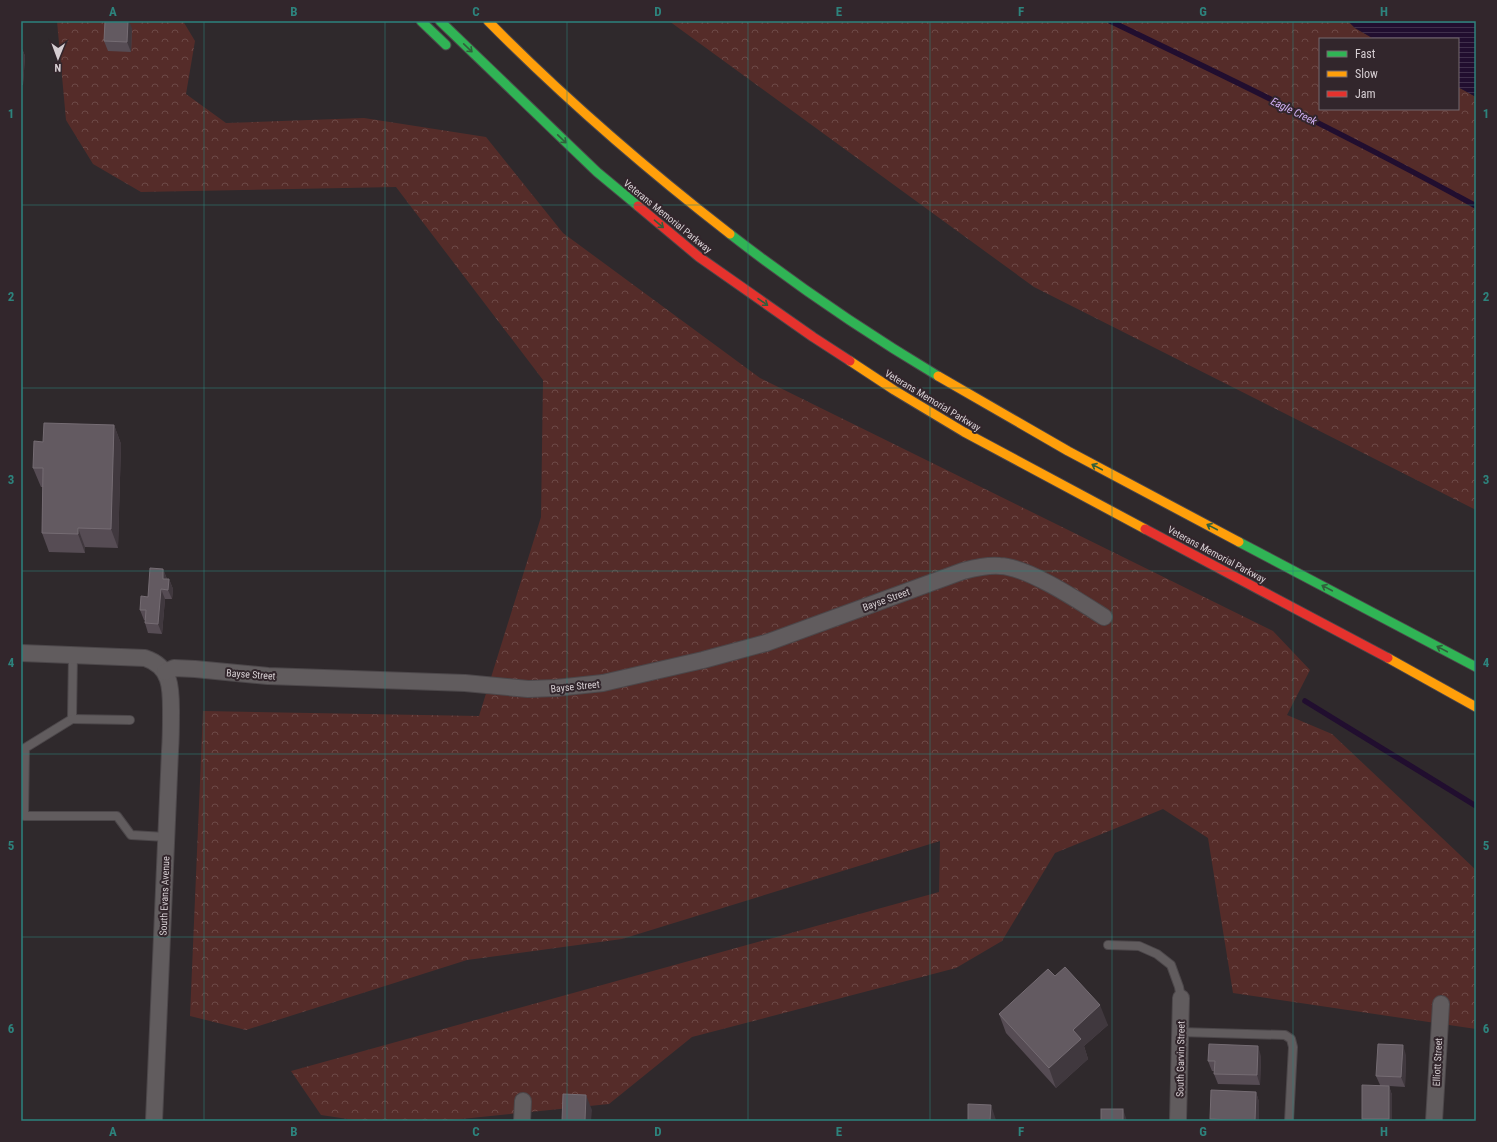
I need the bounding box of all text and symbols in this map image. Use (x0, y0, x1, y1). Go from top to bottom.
text: A (109, 4, 117, 19)
text: B (290, 4, 298, 19)
text: C (472, 4, 480, 19)
text: D (654, 4, 662, 19)
text: E (836, 4, 843, 19)
text: F (1018, 4, 1024, 19)
text: G (1199, 4, 1207, 19)
text: H (1380, 4, 1388, 19)
north arrow (38, 38, 78, 78)
legend (1319, 38, 1459, 110)
one-way arrow (463, 43, 473, 53)
text: Fast (1355, 47, 1376, 61)
text: N (54, 61, 61, 74)
text: Slow (1355, 67, 1378, 81)
text: Jam (1355, 87, 1376, 101)
water label: Eagle Creek (1269, 95, 1319, 128)
text: 1 (8, 106, 14, 121)
text: 1 (1483, 106, 1489, 121)
one-way arrow (557, 134, 567, 143)
street label: Veterans Memorial Parkway (622, 178, 714, 255)
one-way arrow (654, 220, 665, 229)
text: 2 (8, 289, 15, 304)
text: 2 (1483, 289, 1490, 304)
one-way arrow (758, 298, 769, 306)
street label: Veterans Memorial Parkway (883, 367, 983, 433)
one-way arrow (1091, 462, 1103, 470)
text: 3 (8, 472, 14, 487)
text: 3 (1483, 472, 1489, 487)
one-way arrow (1206, 523, 1218, 531)
street label: Veterans Memorial Parkway (1166, 524, 1268, 585)
one-way arrow (1321, 584, 1333, 591)
street label: Bayse Street (861, 586, 911, 613)
one-way arrow (1436, 645, 1448, 652)
text: 4 (8, 655, 15, 670)
text: 4 (1483, 655, 1490, 670)
street label: Bayse Street (226, 667, 276, 682)
street label: Bayse Street (550, 678, 600, 695)
text: 5 (8, 838, 15, 853)
text: 5 (1483, 838, 1490, 853)
street label: South Evans Avenue (158, 856, 171, 936)
text: 6 (8, 1021, 15, 1036)
street label: South Garvin Street (1174, 1021, 1187, 1097)
text: 6 (1483, 1021, 1490, 1036)
street label: Elliott Street (1431, 1037, 1444, 1087)
text: A (109, 1124, 117, 1139)
text: B (290, 1124, 298, 1139)
text: C (472, 1124, 480, 1139)
text: D (654, 1124, 662, 1139)
text: E (836, 1124, 843, 1139)
text: F (1018, 1124, 1024, 1139)
text: G (1199, 1124, 1207, 1139)
text: H (1380, 1124, 1388, 1139)

